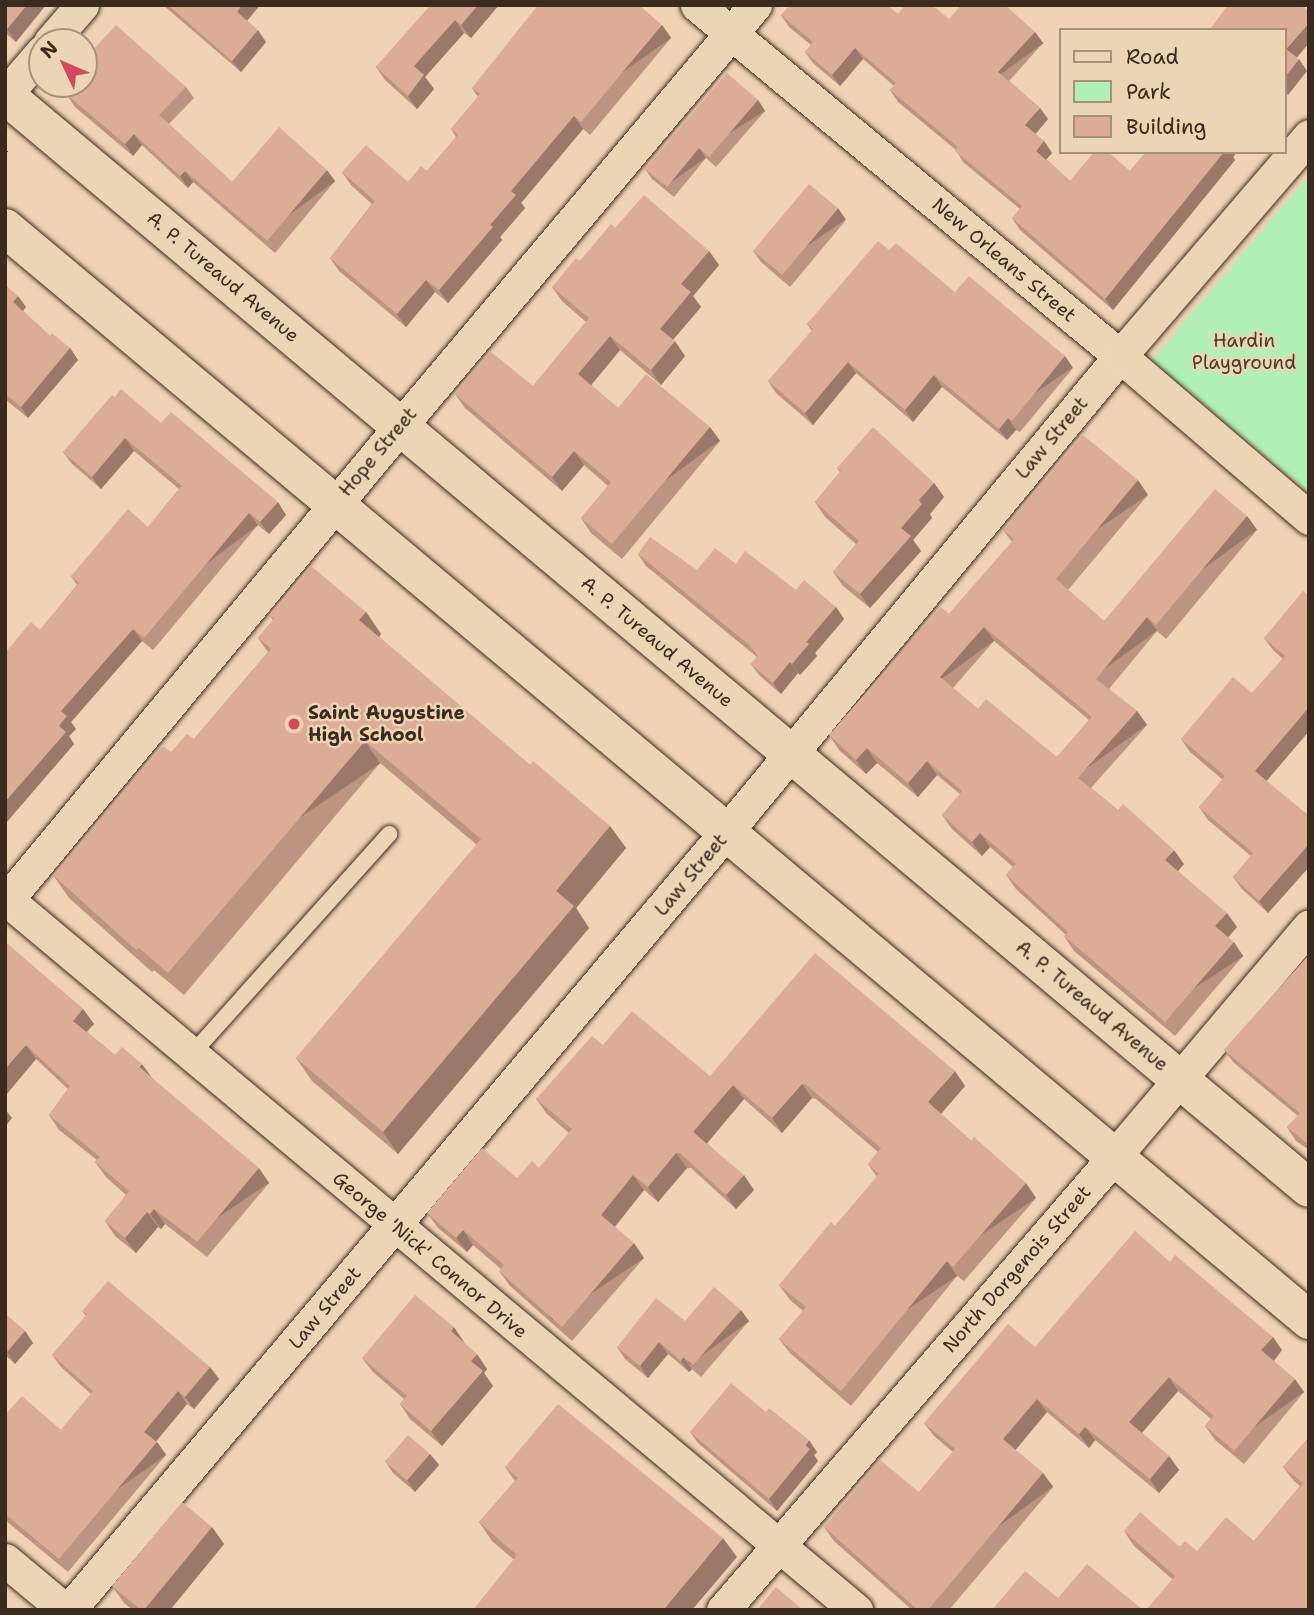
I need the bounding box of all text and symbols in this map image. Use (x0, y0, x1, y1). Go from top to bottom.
north arrow (28, 28, 98, 98)
legend (1058, 28, 1286, 154)
text: N (35, 35, 63, 64)
text: Road (1126, 43, 1179, 71)
text: Park (1126, 78, 1171, 106)
text: Building (1126, 113, 1206, 141)
street label: New Orleans Street (927, 193, 1081, 327)
street label: A. P. Tureaud Avenue (142, 207, 304, 347)
park label: Hardin Playground (1192, 330, 1296, 374)
street label: Law Street (1011, 392, 1093, 484)
street label: Hope Street (334, 403, 422, 501)
street label: A. P. Tureaud Avenue (576, 572, 738, 712)
place label: Saint Augustine High School (308, 702, 465, 746)
marker: Saint Augustine High School (286, 716, 302, 732)
street label: Law Street (650, 829, 732, 921)
street label: A. P. Tureaud Avenue (1011, 936, 1173, 1076)
street label: George 'Nick' Connor Drive (328, 1167, 532, 1343)
street label: North Dorgenois Street (938, 1181, 1096, 1357)
street label: Law Street (284, 1262, 366, 1354)

